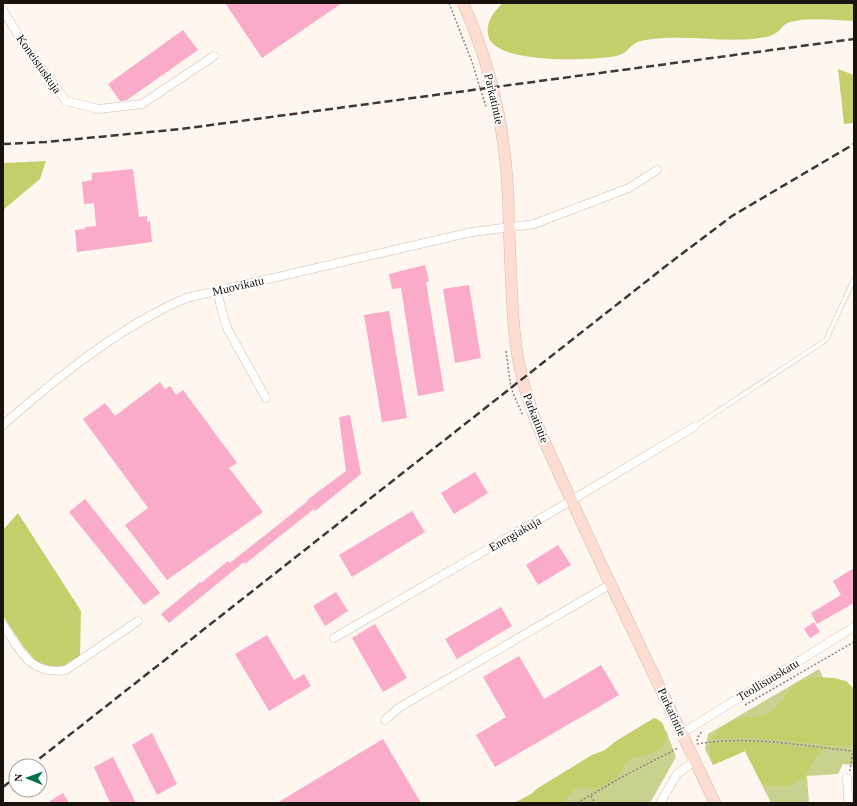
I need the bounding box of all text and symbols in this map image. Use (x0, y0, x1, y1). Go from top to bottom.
street label: Koneistuskuja (14, 32, 65, 97)
street label: Parkatintie (481, 72, 507, 126)
street label: Muovikatu (211, 273, 265, 299)
street label: Parkatintie (520, 391, 552, 445)
street label: Energiakuja (486, 513, 544, 555)
street label: Teollisuuskatu (734, 656, 802, 704)
street label: Parkatintie (655, 685, 689, 739)
north arrow (8, 758, 48, 798)
text: N (12, 774, 24, 782)

